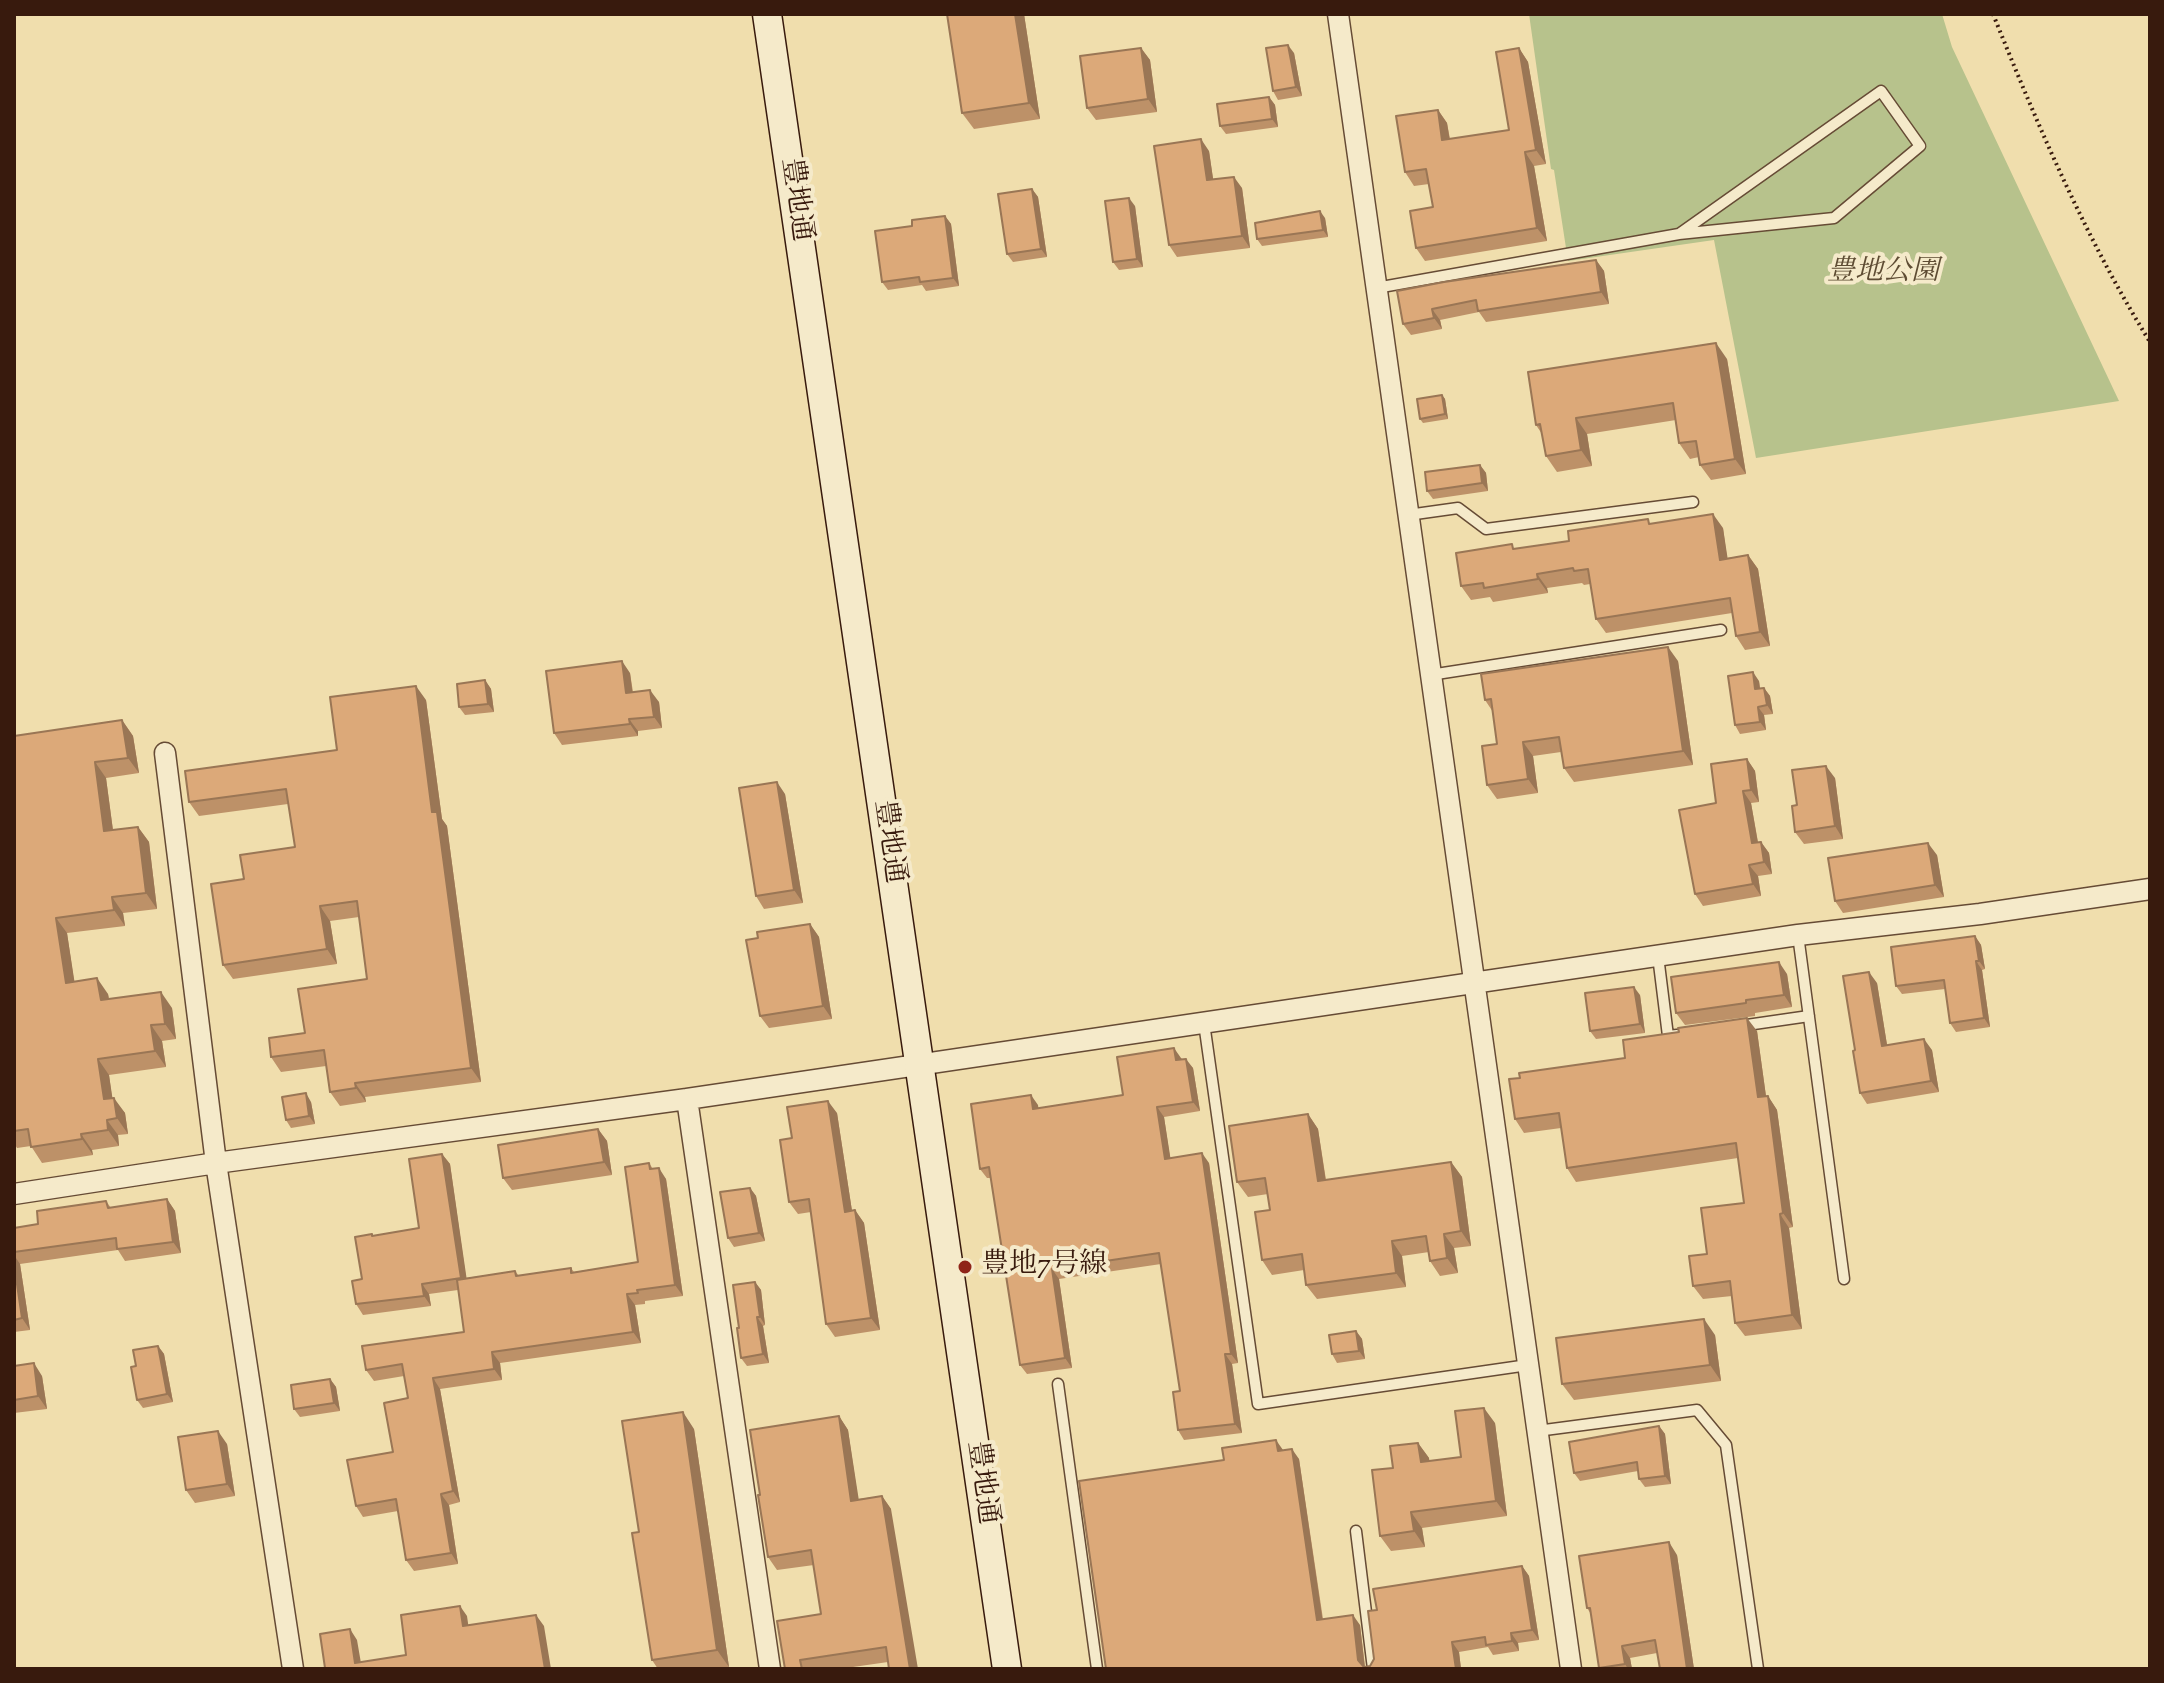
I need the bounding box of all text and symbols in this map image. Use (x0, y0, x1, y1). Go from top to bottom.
street label: 豊地通 (772, 156, 816, 244)
park label: 豊地公園 (1827, 257, 1939, 291)
street label: 豊地通 (865, 798, 909, 886)
place label: 豊地7号線 (981, 1250, 1107, 1284)
marker: 豊地7号線 (956, 1258, 974, 1276)
street label: 豊地通 (958, 1439, 1002, 1527)

